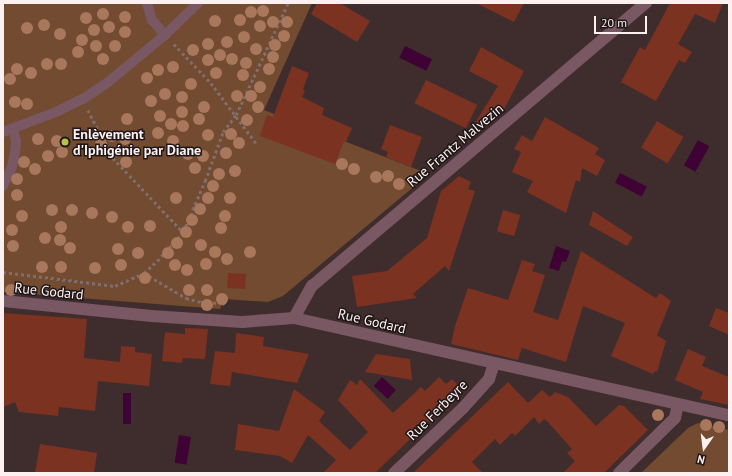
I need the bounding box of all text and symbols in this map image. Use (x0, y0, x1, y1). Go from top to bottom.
scale bar (596, 8, 649, 34)
text: 20 m (601, 15, 627, 30)
street label: Rue Frantz Malvezin (403, 100, 507, 190)
place label: Enlèvement d'Iphigénie par Diane (73, 126, 201, 158)
marker: Enlèvement d'Iphigénie par Diane (60, 137, 70, 147)
street label: Rue Godard (14, 279, 84, 303)
street label: Rue Godard (336, 305, 408, 337)
street label: Rue Ferbeyre (403, 376, 471, 444)
north arrow (684, 428, 724, 468)
text: N (696, 452, 706, 467)

